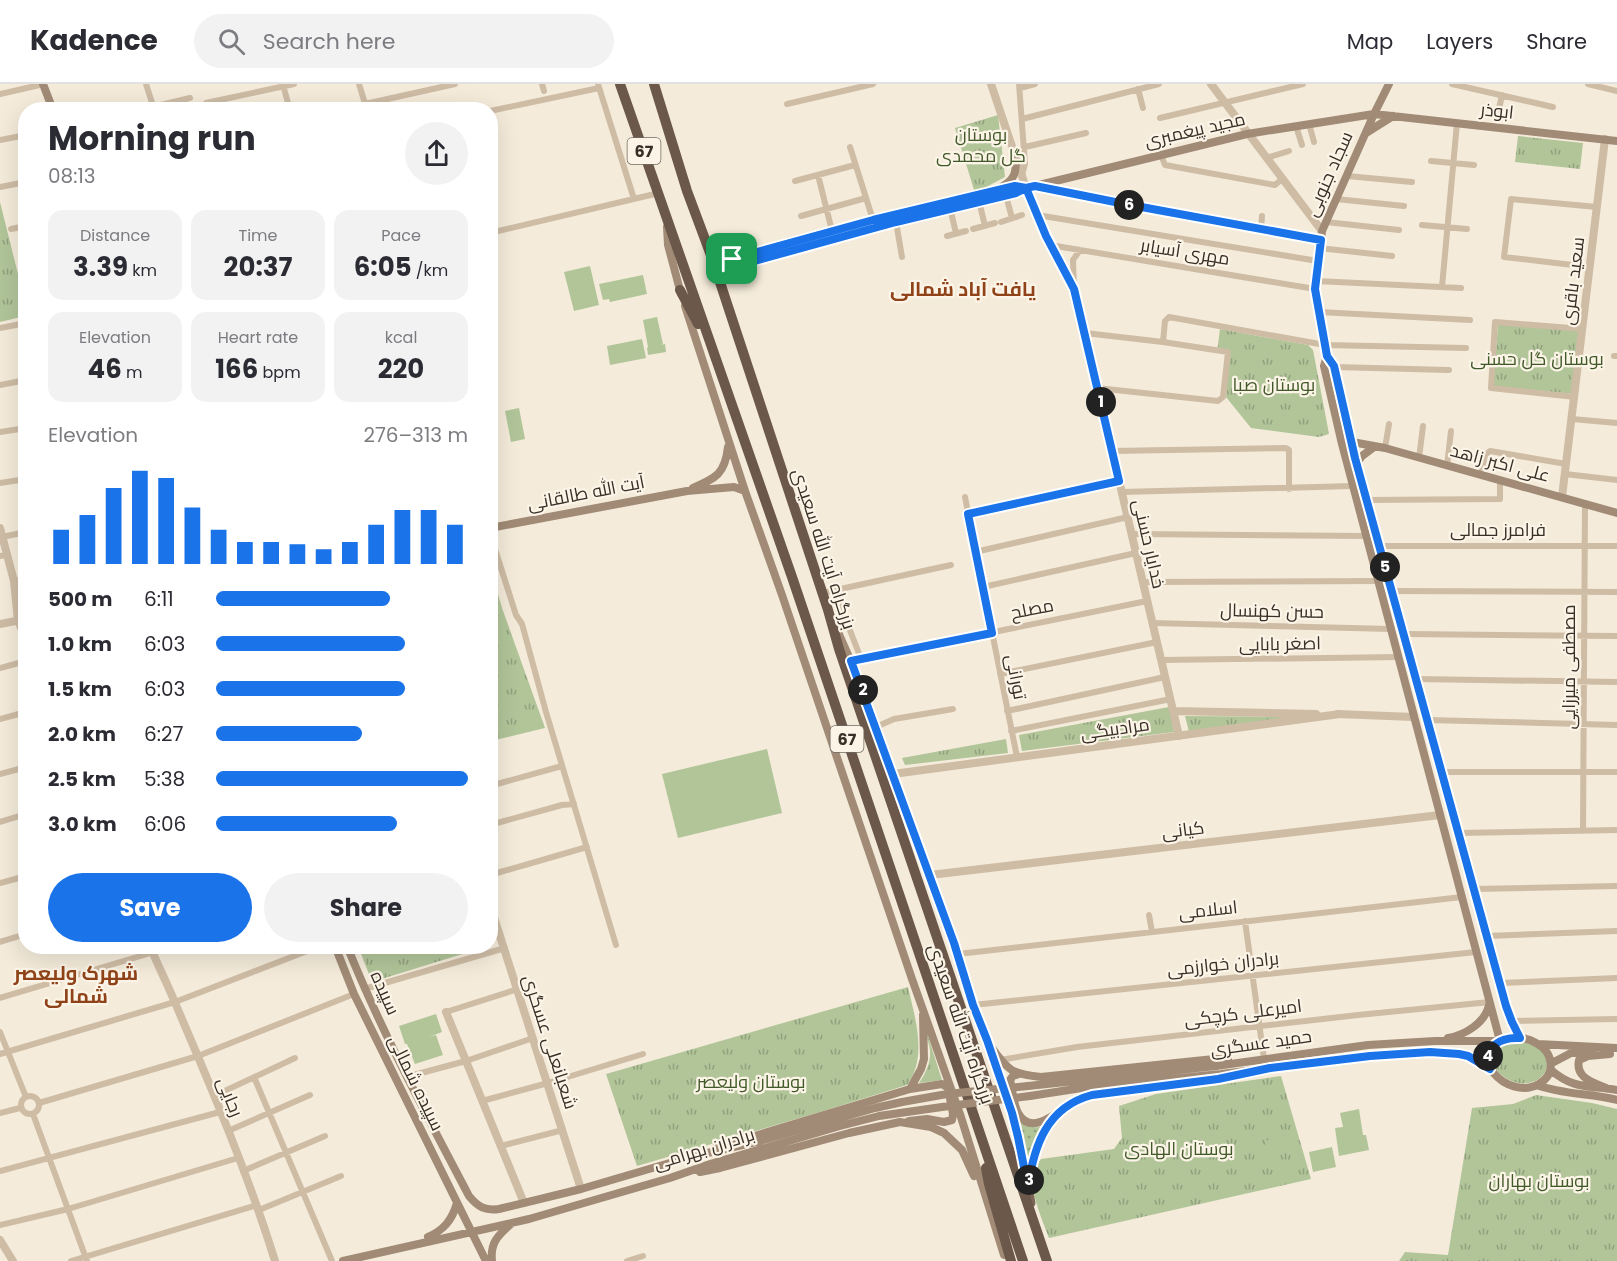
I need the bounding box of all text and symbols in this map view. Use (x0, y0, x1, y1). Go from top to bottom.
search box (194, 14, 614, 68)
text: Kadence (30, 21, 158, 60)
icon: search (215, 25, 248, 58)
text: Search here (263, 26, 395, 57)
text: Map (1347, 27, 1393, 56)
text: Layers (1426, 27, 1493, 56)
text: Share (1526, 27, 1587, 56)
street label: ابوذر (1478, 96, 1515, 125)
street label: مجید پیغمبری (1142, 106, 1248, 153)
text: Morning run (48, 115, 256, 162)
button: share (405, 122, 468, 185)
park label: بوستان گل محمدی (936, 122, 1026, 168)
street label: سجاد جنوبی (1299, 127, 1358, 220)
road number: 67 (628, 138, 660, 164)
text: 08:13 (48, 162, 96, 190)
pin: 6 (1114, 190, 1144, 220)
text: 6 (1124, 193, 1134, 216)
text: Distance (80, 224, 150, 247)
text: Time (239, 224, 278, 247)
text: Pace (381, 224, 421, 247)
street label: مهری آسیابر (1138, 232, 1232, 271)
pin (706, 233, 757, 284)
street label: سعید باقری (1555, 235, 1590, 326)
icon: arrive (715, 242, 748, 275)
text: 3.39 (73, 249, 128, 285)
text: 20:37 (224, 249, 292, 285)
text: 6:05 (354, 249, 412, 285)
text: km (128, 259, 157, 282)
text: /km (412, 259, 448, 282)
district label: یافت آباد شمالی (890, 275, 1036, 303)
text: Elevation (79, 326, 151, 349)
text: Heart rate (218, 326, 298, 349)
text: kcal (385, 326, 417, 349)
park label: بوستان گل حسنی (1470, 346, 1604, 371)
text: 46 (88, 351, 122, 387)
text: 166 (215, 351, 258, 387)
text: 220 (378, 351, 424, 387)
text: m (122, 361, 142, 384)
text: bpm (258, 361, 301, 384)
park label: بوستان صبا (1233, 372, 1315, 397)
pin: 1 (1086, 387, 1116, 417)
text: 1 (1098, 390, 1104, 413)
text: Elevation (48, 421, 138, 449)
text: 276–313 m (363, 421, 468, 449)
street label: علی اکبر زاهد (1448, 437, 1553, 488)
street label: بزرگراه آیت الله سعیدی (787, 465, 862, 633)
street label: آیت الله طالقانی (525, 469, 647, 516)
street label: خدایار حسنی (1127, 497, 1172, 591)
street label: فرامرز جمالی (1450, 517, 1546, 542)
pin: 5 (1370, 552, 1400, 582)
text: 5 (1380, 555, 1390, 578)
text: 500 m (48, 585, 113, 613)
text: 6:11 (144, 585, 174, 613)
street label: مصلح (1008, 592, 1056, 625)
street label: حسن کهنسال (1220, 597, 1324, 624)
street label: مصطفی میرزایی (1556, 604, 1581, 730)
text: 1.0 km (48, 630, 112, 658)
text: 6:03 (144, 630, 185, 658)
street label: اصغر بابایی (1239, 630, 1321, 657)
street label: تورانی (1000, 652, 1033, 702)
text: 1.5 km (48, 675, 112, 703)
text: 6:03 (144, 675, 185, 703)
pin: 2 (848, 675, 878, 705)
text: 2 (858, 678, 868, 701)
street label: مرادبیگی (1079, 711, 1151, 746)
text: 2.0 km (48, 720, 116, 748)
text: 6:27 (144, 720, 183, 748)
road number: 67 (830, 726, 864, 752)
text: 2.5 km (48, 765, 116, 793)
text: 5:38 (144, 765, 185, 793)
text: 3.0 km (48, 810, 117, 838)
text: 6:06 (144, 810, 186, 838)
street label: کیانی (1160, 815, 1206, 845)
button: Save (48, 873, 252, 942)
button: Share (264, 873, 468, 942)
street label: اسلامی (1177, 894, 1239, 925)
street label: بزرگراه آیت الله سعیدی (922, 940, 1001, 1107)
street label: برادران خوارزمی (1166, 945, 1280, 982)
district label: شهرک ولیعصر شمالی (13, 959, 138, 1010)
street label: سپیده (365, 967, 406, 1019)
street label: شعبانعلی عسگری (517, 971, 584, 1112)
street label: امیرعلی کرچکی (1183, 993, 1303, 1032)
street label: حمید عسگری (1209, 1023, 1313, 1062)
street label: سپیده شمالی (382, 1031, 450, 1135)
pin: 4 (1473, 1041, 1503, 1071)
text: 4 (1483, 1044, 1493, 1067)
park label: بوستان ولیعصر (695, 1069, 806, 1094)
street label: رجایی (211, 1073, 250, 1120)
street label: برادران بهرامی (650, 1121, 757, 1176)
park label: بوستان الهادی (1124, 1136, 1234, 1161)
pin: 3 (1014, 1165, 1044, 1195)
text: 3 (1024, 1168, 1034, 1191)
park label: بوستان بهاران (1488, 1168, 1590, 1193)

